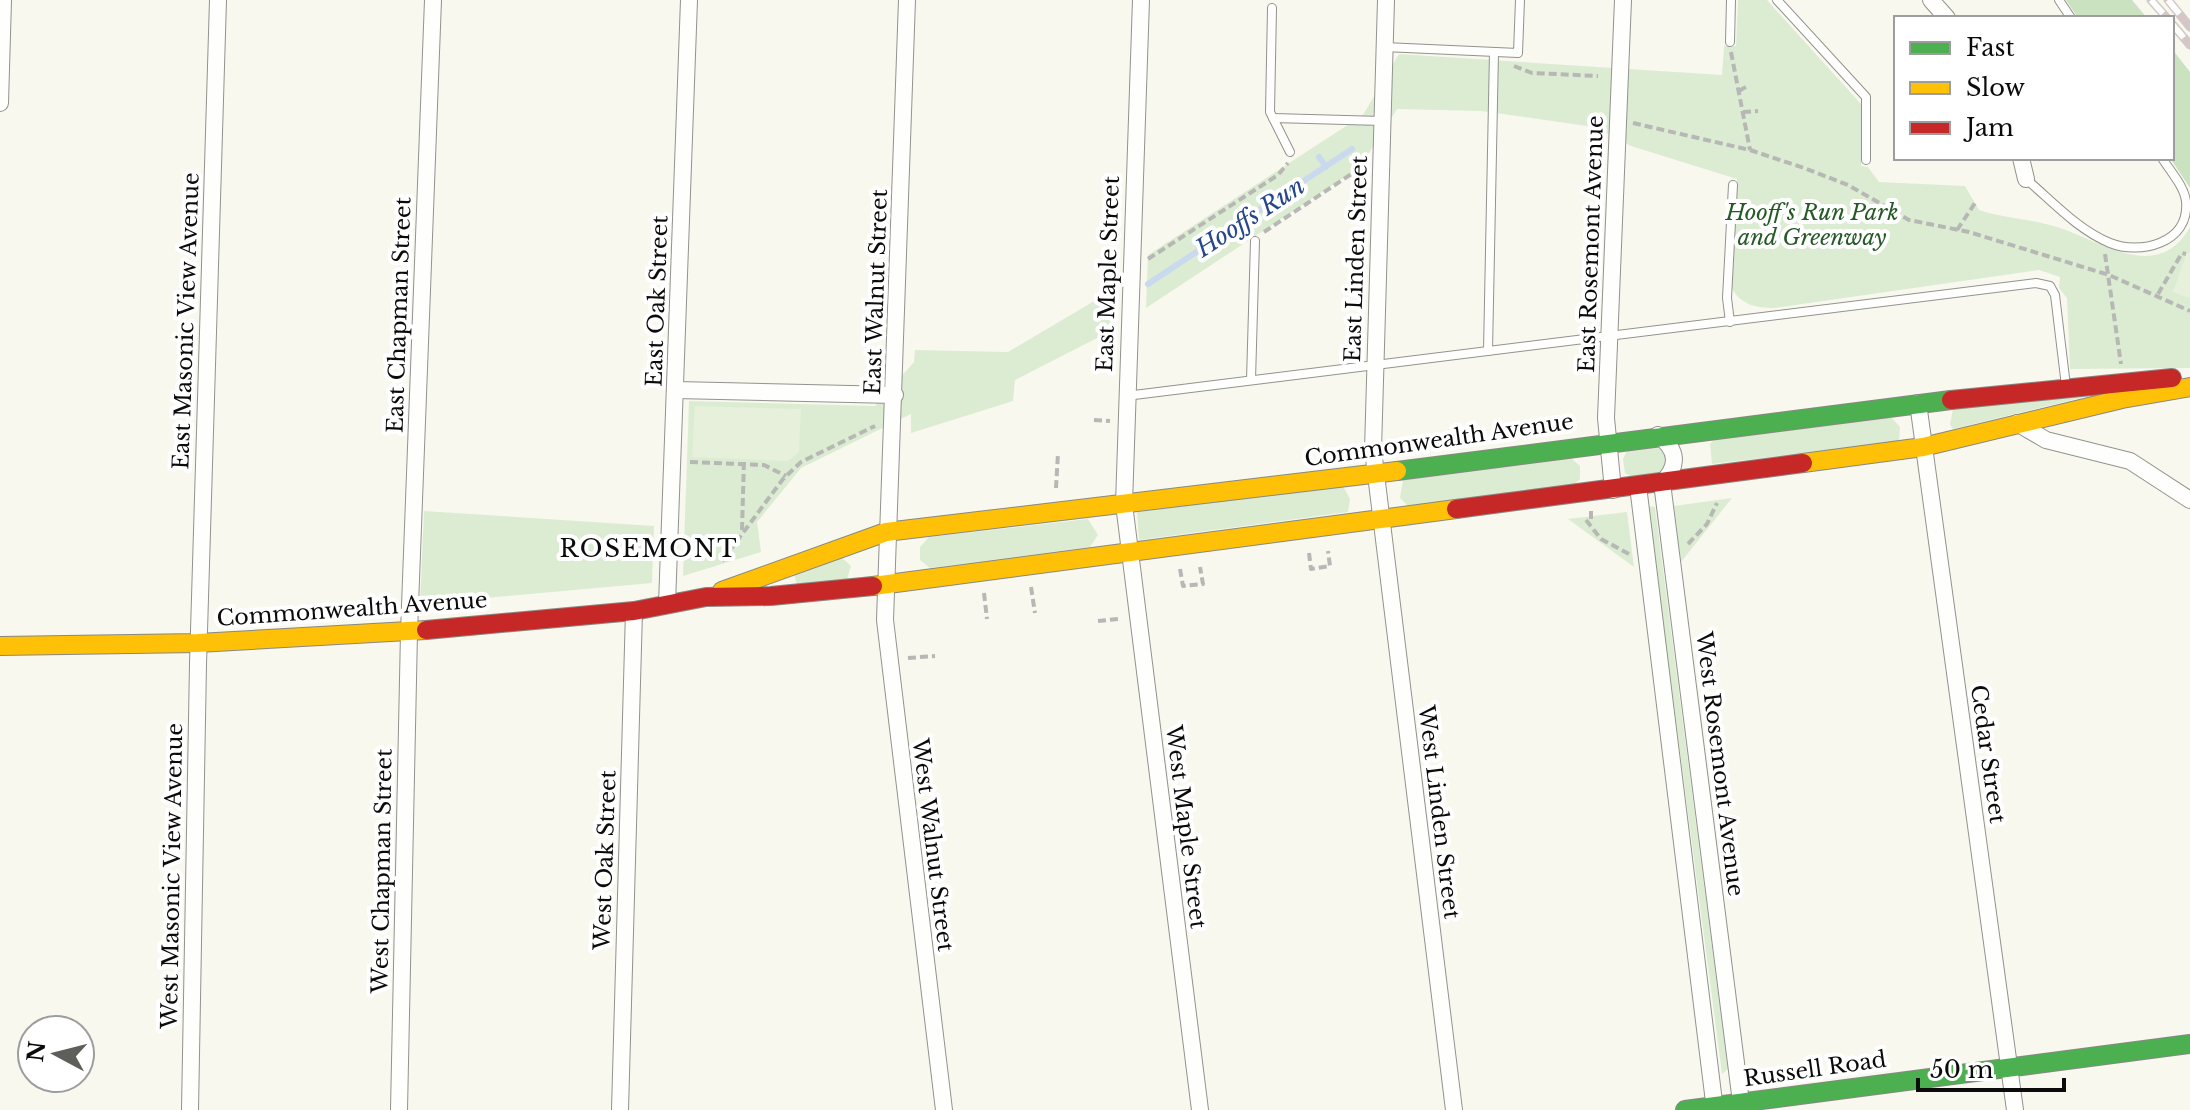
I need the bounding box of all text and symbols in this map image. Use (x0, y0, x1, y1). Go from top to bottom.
legend (1894, 16, 2174, 160)
text: Fast (1966, 33, 2014, 62)
text: Slow (1966, 73, 2025, 102)
text: Jam (1963, 113, 2014, 142)
street label: East Rosemont Avenue (1573, 115, 1609, 373)
street label: East Linden Street (1339, 155, 1373, 363)
water label: Hooffs Run (1189, 171, 1310, 263)
street label: East Masonic View Avenue (167, 172, 205, 470)
street label: East Maple Street (1091, 175, 1125, 372)
street label: East Walnut Street (859, 188, 893, 395)
street label: East Chapman Street (381, 196, 417, 433)
park label: Hooff's Run Park and Greenway (1725, 199, 1898, 251)
street label: East Oak Street (641, 214, 674, 387)
street label: Commonwealth Avenue (1303, 408, 1575, 472)
district label: ROSEMONT (559, 534, 739, 563)
street label: Commonwealth Avenue (216, 586, 488, 632)
street label: West Rosemont Avenue (1690, 629, 1750, 898)
street label: Cedar Street (1965, 683, 2011, 826)
street label: West Linden Street (1412, 703, 1466, 921)
street label: West Masonic View Avenue (156, 723, 188, 1030)
street label: West Maple Street (1160, 723, 1212, 931)
street label: West Walnut Street (906, 736, 960, 954)
street label: West Chapman Street (366, 748, 398, 995)
street label: West Oak Street (588, 769, 622, 951)
north arrow (16, 1014, 96, 1094)
text: N (22, 1039, 51, 1064)
scale bar (1918, 1042, 2064, 1092)
street label: Russell Road (1742, 1046, 1888, 1092)
text: 50 m (1930, 1055, 1994, 1084)

